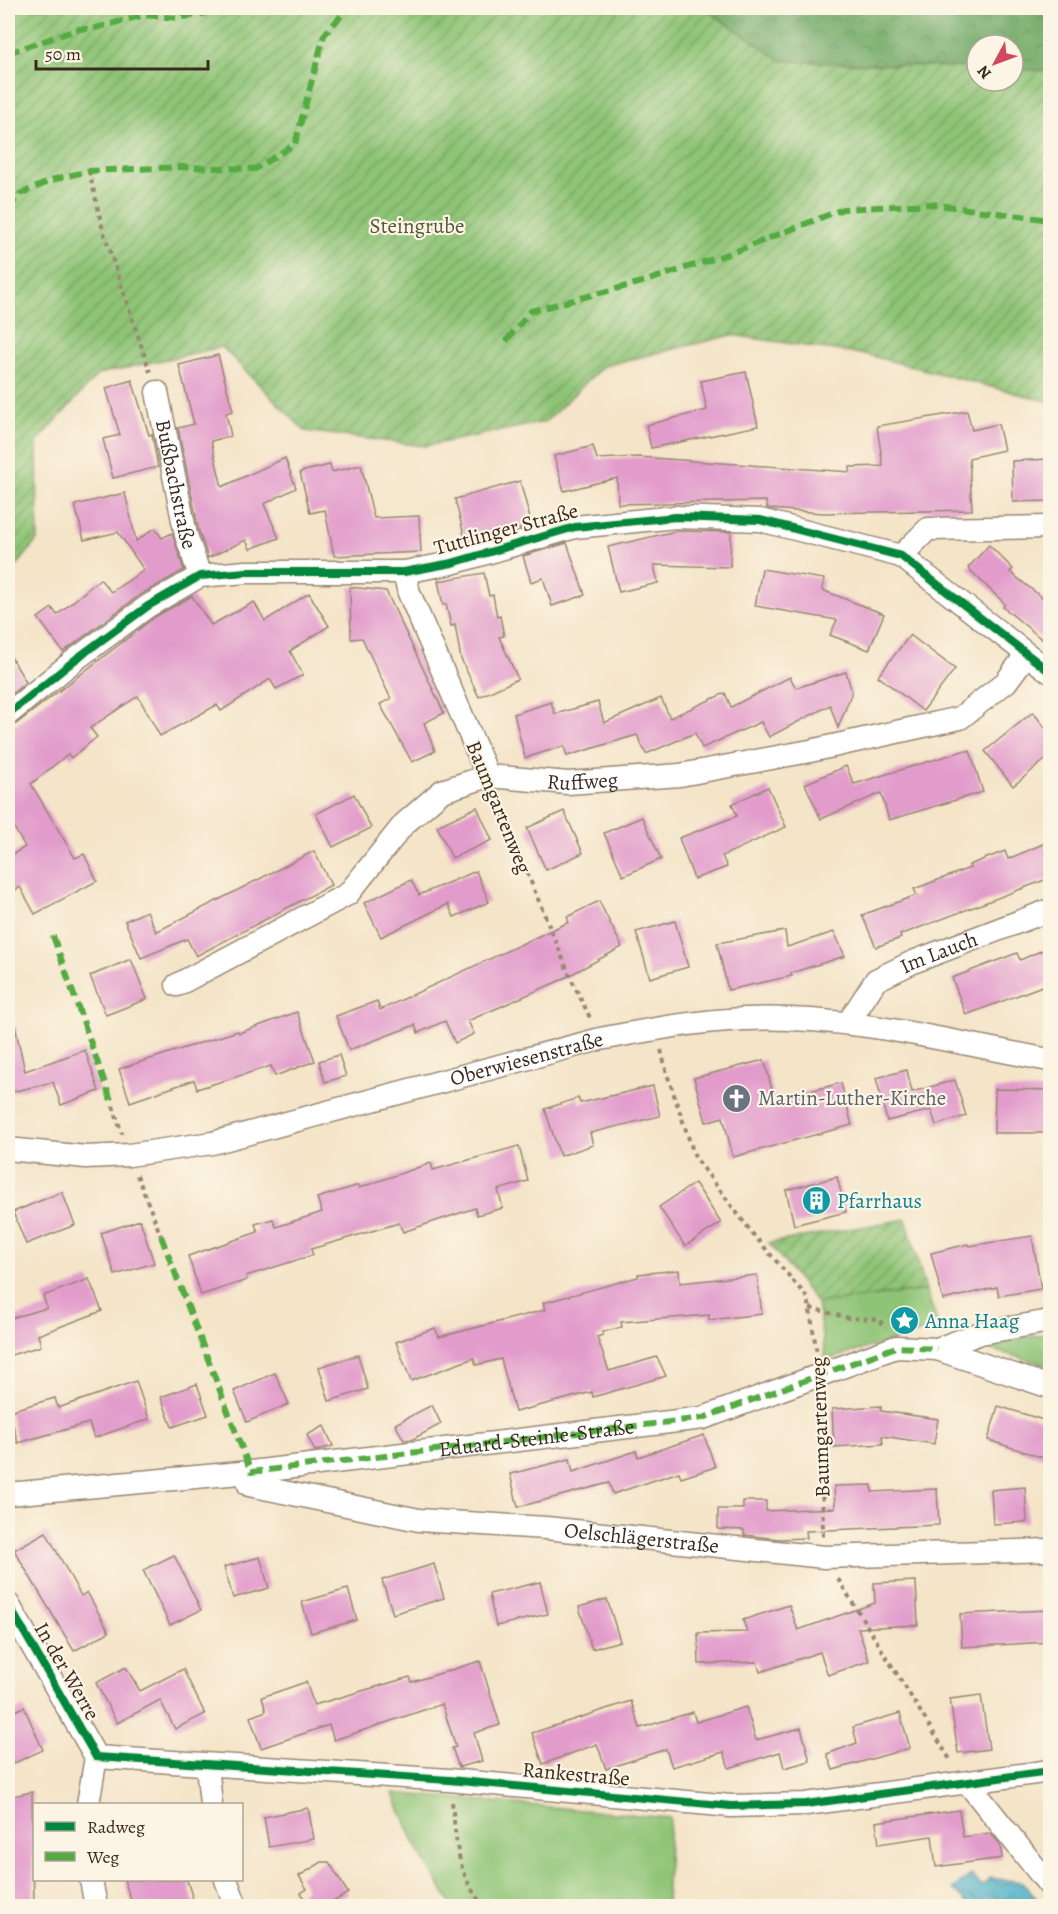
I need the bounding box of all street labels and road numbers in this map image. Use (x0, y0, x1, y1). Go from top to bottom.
street label: Bußbachstraße (149, 417, 204, 553)
street label: Tuttlinger Straße (431, 496, 581, 562)
street label: Baumgartenweg (460, 736, 539, 878)
street label: Ruffweg (546, 765, 619, 797)
street label: Im Lauch (895, 925, 982, 980)
street label: Oberwiesenstraße (447, 1025, 606, 1093)
street label: Baumgartenweg (804, 1356, 836, 1498)
street label: Eduard-Steinle-Straße (437, 1412, 636, 1463)
street label: Oelschlägerstraße (563, 1516, 720, 1560)
street label: In der Werre (28, 1617, 106, 1725)
street label: Rankestraße (521, 1755, 631, 1793)

